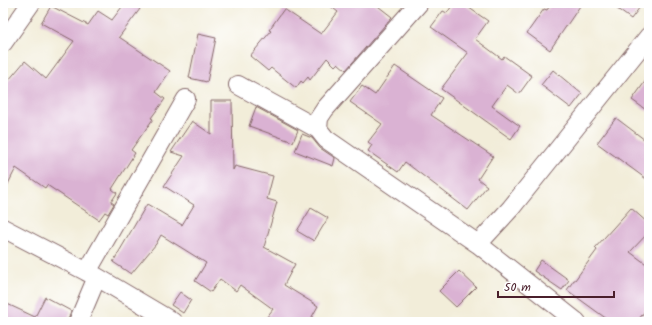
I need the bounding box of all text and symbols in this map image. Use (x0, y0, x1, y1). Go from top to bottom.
scale bar (498, 273, 614, 299)
text: 50 m (504, 278, 531, 297)

